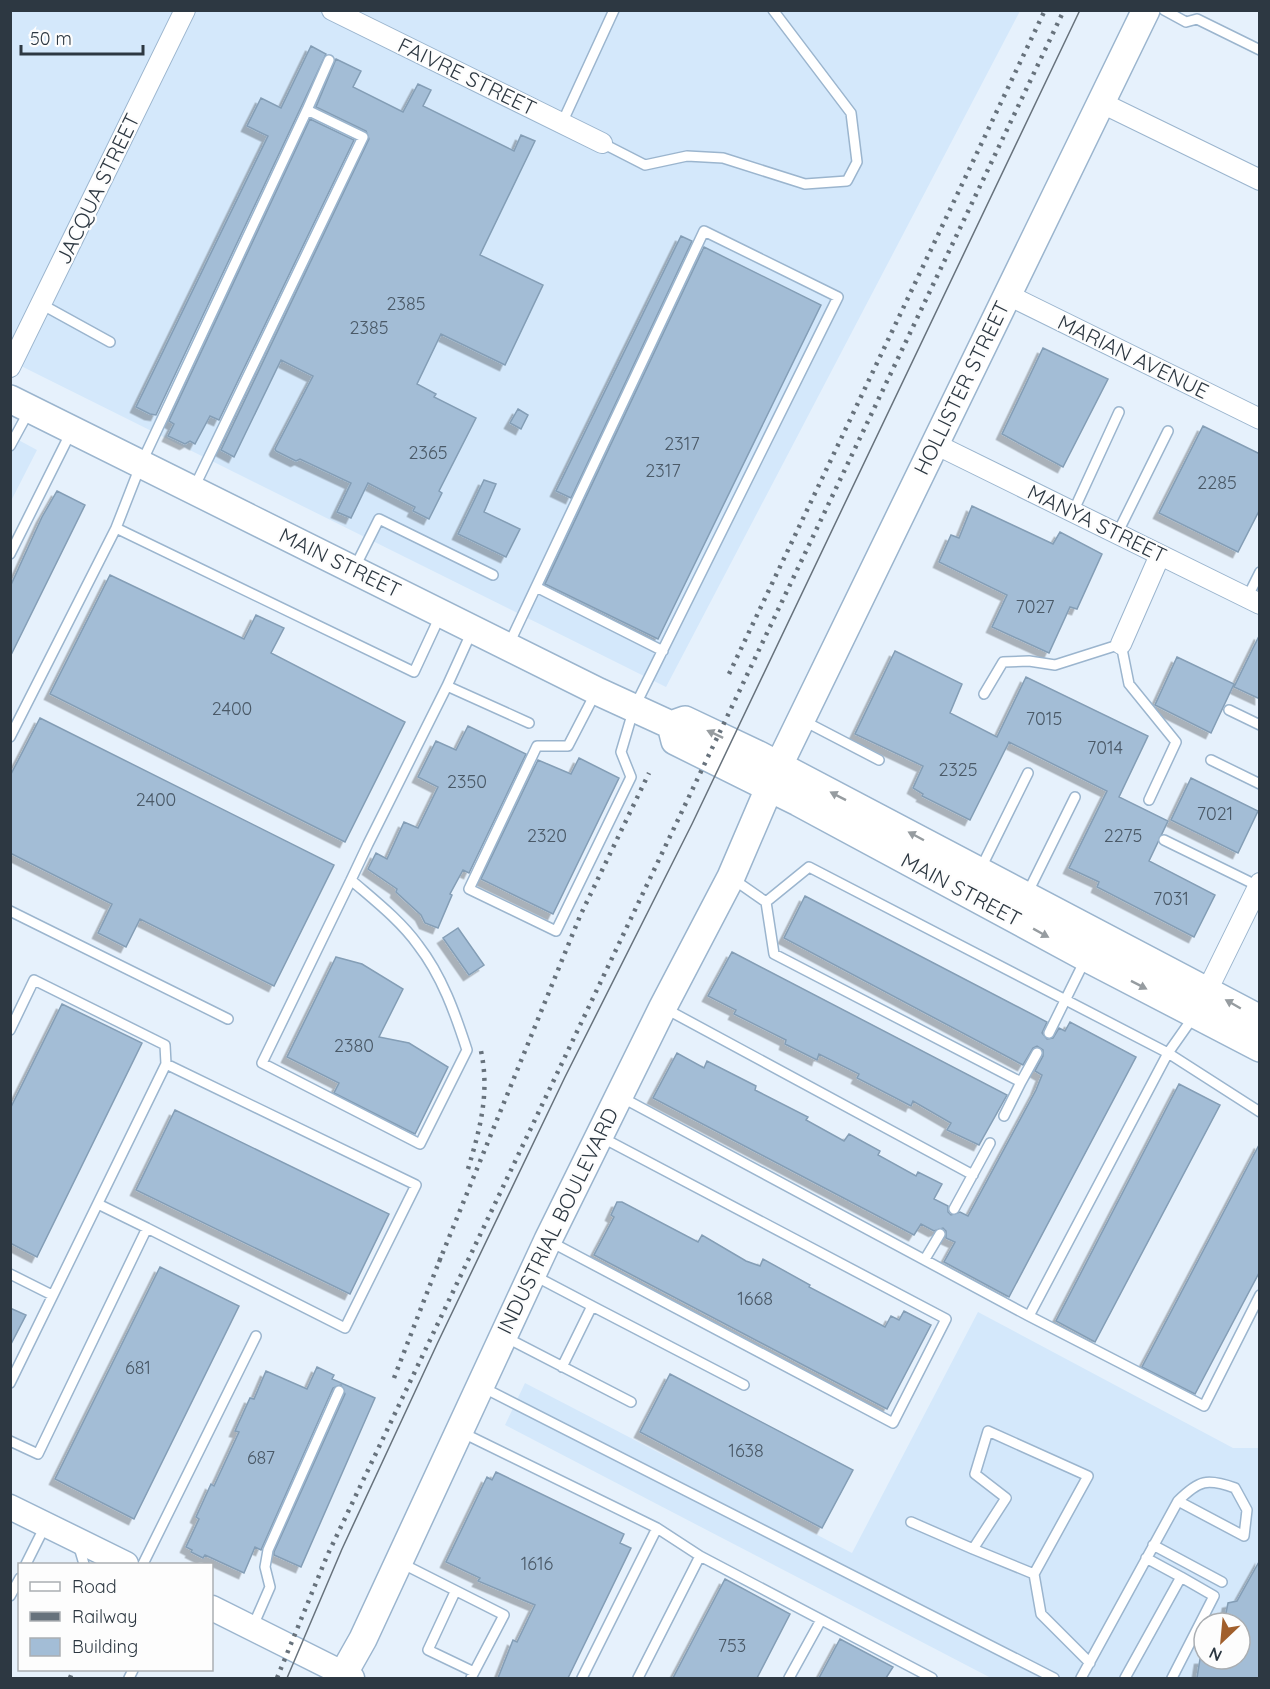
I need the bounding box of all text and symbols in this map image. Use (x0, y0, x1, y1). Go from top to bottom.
scale bar (21, 18, 142, 56)
text: 50 m (30, 27, 72, 50)
street label: FAIVRE STREET (394, 31, 541, 121)
street label: JACQUA STREET (49, 109, 145, 268)
house number: 2385 (387, 292, 425, 315)
street label: HOLLISTER STREET (908, 296, 1014, 479)
street label: MARIAN AVENUE (1054, 308, 1213, 404)
house number: 2385 (350, 316, 388, 339)
house number: 2317 (664, 432, 700, 455)
house number: 2365 (409, 441, 447, 464)
house number: 2317 (645, 459, 681, 482)
house number: 2285 (1197, 471, 1237, 494)
street label: MANYA STREET (1024, 478, 1171, 568)
street label: MAIN STREET (275, 521, 406, 603)
house number: 7027 (1016, 595, 1054, 618)
house number: 2400 (212, 697, 252, 720)
house number: 7015 (1026, 707, 1062, 730)
one-way arrow (707, 729, 724, 738)
house number: 7014 (1087, 736, 1123, 759)
house number: 2325 (938, 758, 978, 781)
house number: 2350 (447, 770, 487, 793)
house number: 2400 (136, 788, 176, 811)
one-way arrow (830, 791, 847, 801)
house number: 7021 (1197, 802, 1233, 825)
house number: 2320 (527, 824, 567, 847)
house number: 2275 (1104, 824, 1142, 847)
one-way arrow (907, 831, 924, 841)
street label: MAIN STREET (897, 847, 1026, 932)
house number: 7031 (1153, 887, 1189, 910)
one-way arrow (1033, 928, 1050, 938)
one-way arrow (1130, 980, 1147, 990)
one-way arrow (1224, 999, 1241, 1009)
house number: 2380 (334, 1034, 374, 1057)
street label: INDUSTRIAL BOULEVARD (491, 1103, 623, 1338)
house number: 1668 (737, 1287, 773, 1310)
house number: 681 (125, 1356, 151, 1379)
house number: 1638 (728, 1439, 764, 1462)
house number: 687 (247, 1446, 275, 1469)
house number: 1616 (521, 1552, 554, 1575)
legend (18, 1563, 213, 1671)
text: Road (72, 1575, 117, 1598)
text: Railway (72, 1605, 138, 1628)
north arrow (1192, 1611, 1252, 1671)
house number: 753 (718, 1634, 746, 1657)
text: Building (72, 1635, 138, 1658)
text: N (1206, 1643, 1225, 1666)

